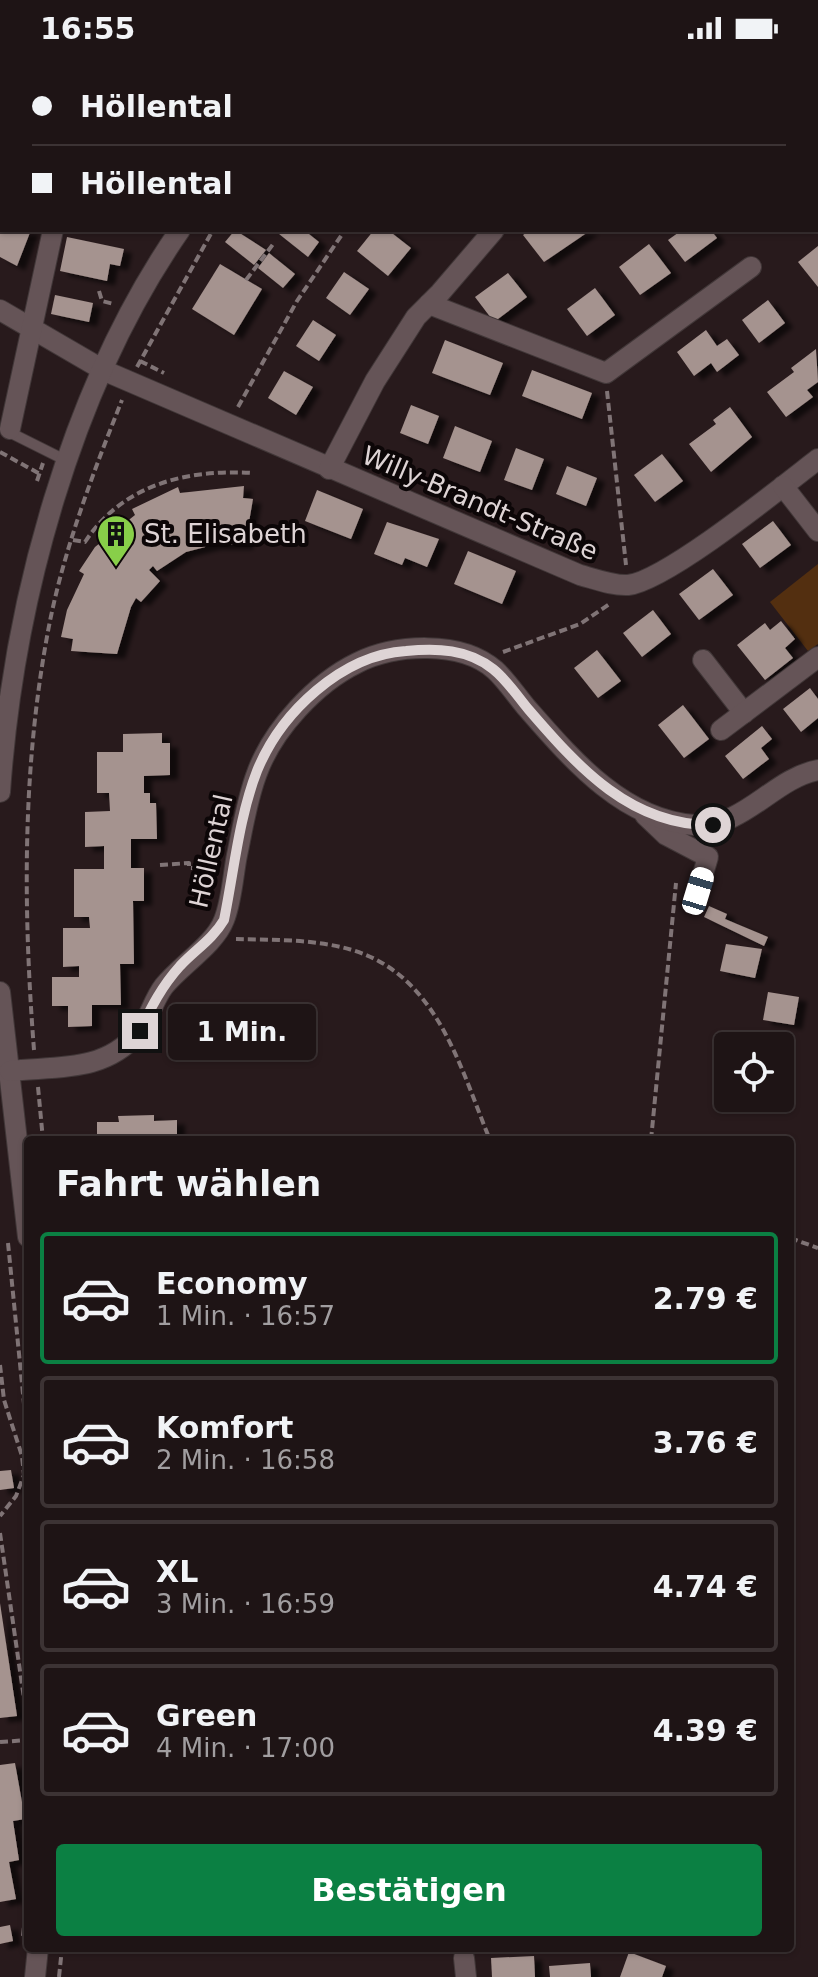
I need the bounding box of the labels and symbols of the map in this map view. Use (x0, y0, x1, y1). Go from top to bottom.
street label: Willy-Brandt-Straße (358, 440, 602, 566)
building icon: St. Elisabeth (95, 513, 137, 568)
place label: St. Elisabeth (144, 519, 307, 549)
street label: Höllental (183, 791, 239, 911)
route start (695, 807, 731, 843)
car (680, 865, 716, 917)
callout: 1 Min. (168, 1003, 316, 1059)
route end (122, 1013, 158, 1049)

